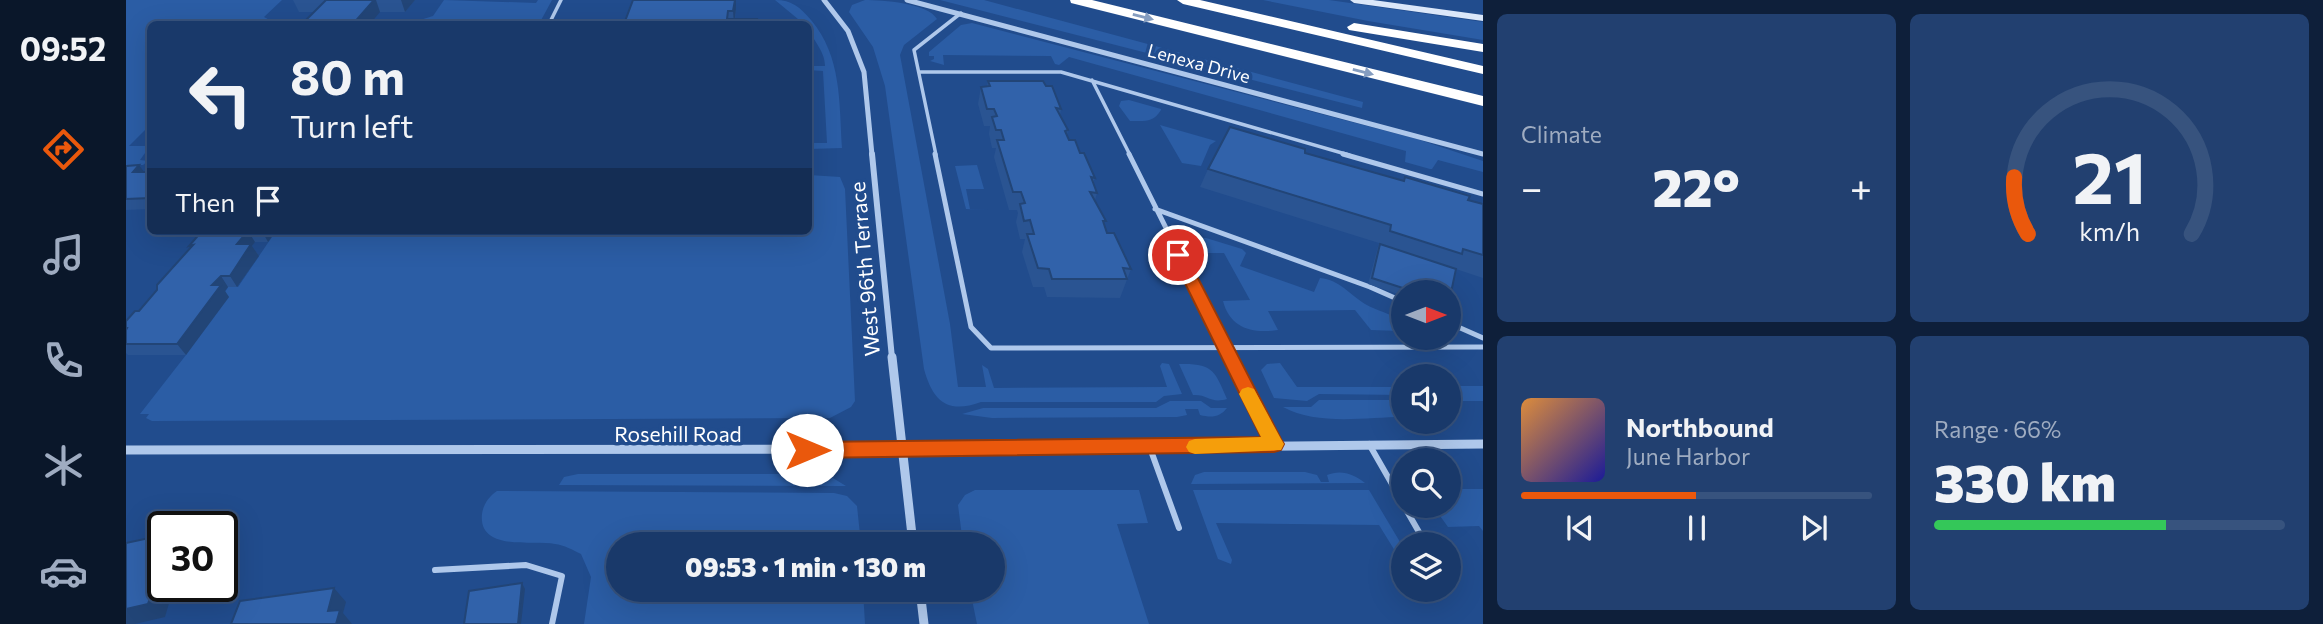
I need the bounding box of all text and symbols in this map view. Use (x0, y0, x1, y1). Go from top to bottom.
one-way arrow (1132, 11, 1154, 22)
text: 09:52 (20, 28, 106, 68)
street label: Lenexa Drive (1145, 39, 1253, 87)
text: 80 m (290, 45, 405, 105)
icon: left (175, 49, 266, 140)
one-way arrow (1352, 67, 1374, 78)
text: Turn left (290, 105, 414, 145)
text: Climate (1521, 120, 1602, 148)
icon: directions (39, 125, 88, 174)
text: 21 (2072, 130, 2147, 219)
text: 22° (1652, 154, 1740, 218)
text: − (1521, 163, 1543, 210)
text: + (1850, 163, 1872, 210)
street label: West 96th Terrace (844, 181, 884, 357)
icon: arrive (249, 182, 287, 220)
text: Then (175, 186, 235, 217)
text: km/h (2079, 216, 2140, 246)
pin (1148, 225, 1208, 285)
icon: music (39, 230, 88, 279)
icon: arrive (1159, 236, 1197, 274)
north arrow (1391, 280, 1461, 350)
map controls (1391, 280, 1461, 602)
icon: phone (39, 336, 88, 385)
button: sound (1391, 364, 1461, 434)
text: Northbound (1626, 411, 1774, 442)
position arrow (770, 413, 844, 487)
text: Range · 66% (1934, 415, 2061, 443)
street label: Rosehill Road (614, 421, 742, 446)
icon: climate (39, 441, 88, 490)
text: June Harbor (1626, 442, 1750, 470)
button: search (1391, 448, 1461, 518)
text: 330 km (1934, 449, 2116, 513)
icon: previous (1561, 509, 1599, 547)
icon: pause (1678, 509, 1716, 547)
icon: next (1795, 509, 1833, 547)
speed limit sign: 30 (147, 511, 238, 602)
button: layers (1391, 532, 1461, 602)
icon: car (39, 547, 88, 596)
text: 09:53 · 1 min · 130 m (685, 551, 926, 582)

